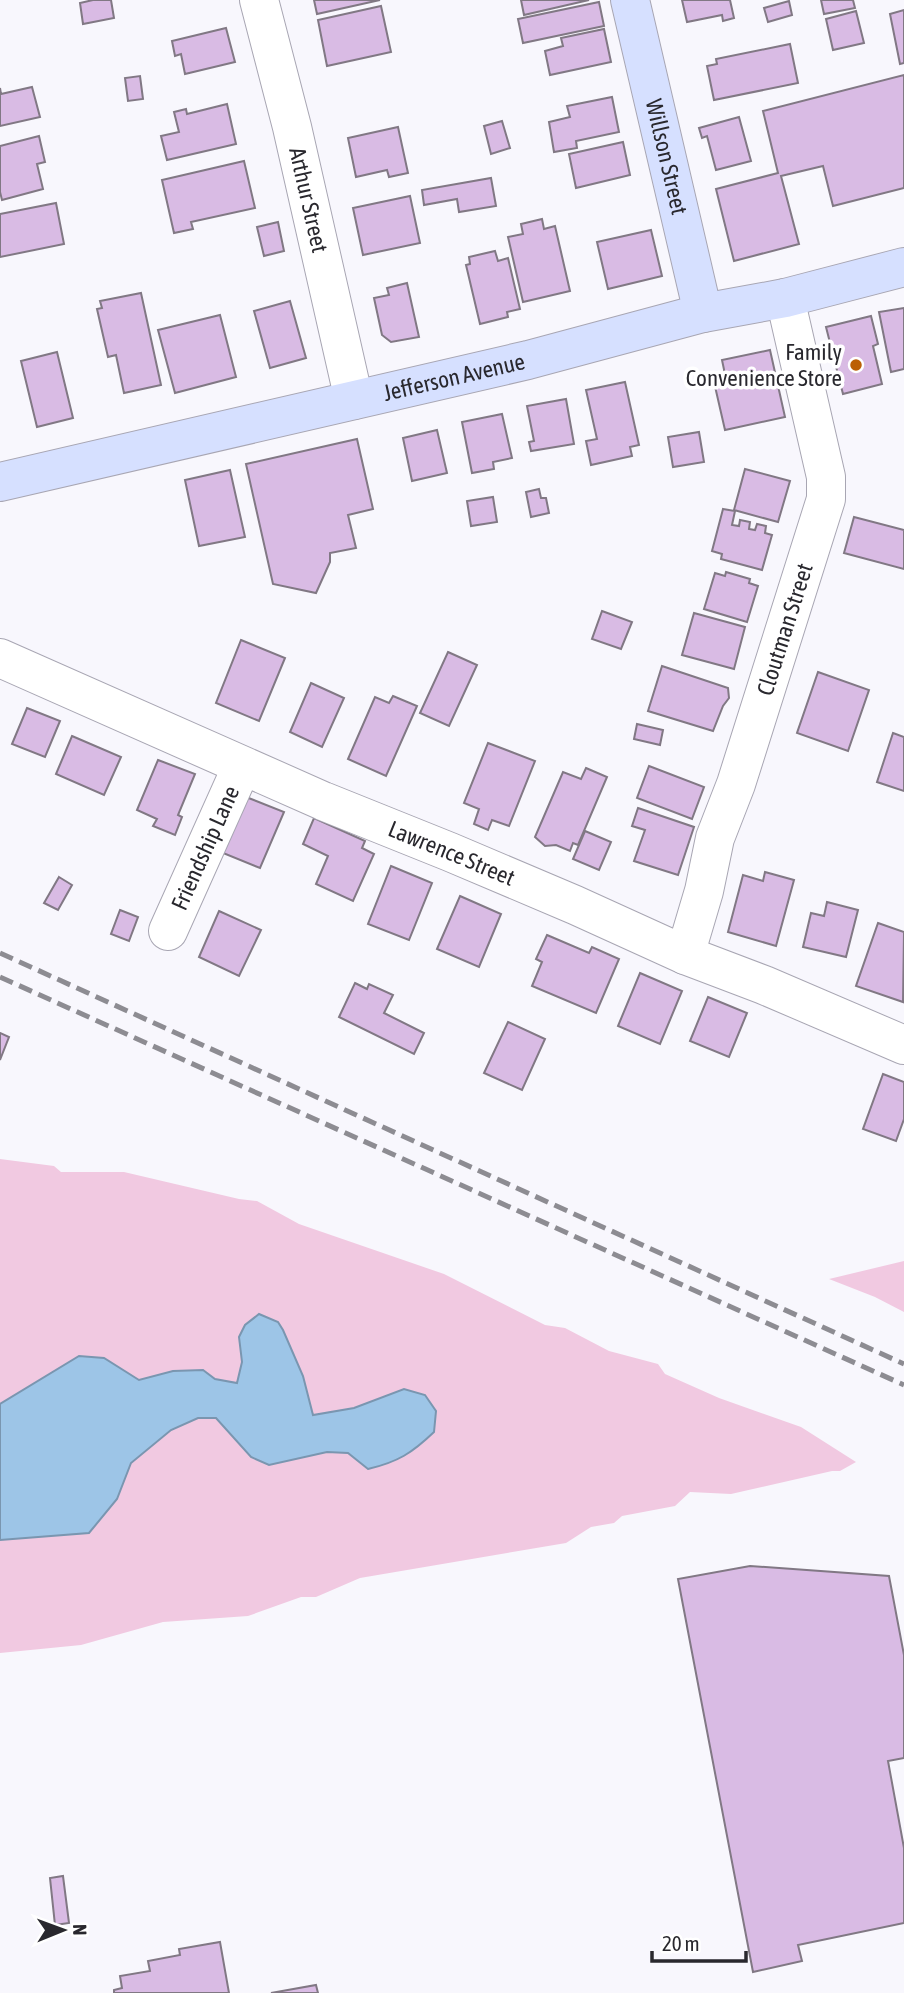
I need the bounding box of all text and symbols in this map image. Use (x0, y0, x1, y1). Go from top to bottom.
street label: Willson Street (641, 96, 693, 217)
street label: Arthur Street (284, 145, 333, 255)
place label: Family Convenience Store (686, 339, 842, 391)
street label: Jefferson Avenue (381, 348, 527, 406)
marker: Family Convenience Store (848, 357, 864, 373)
street label: Cloutman Street (752, 560, 818, 699)
street label: Friendship Lane (166, 782, 244, 914)
street label: Lawrence Street (385, 816, 519, 891)
north arrow (28, 1895, 98, 1965)
scale bar (652, 1920, 746, 1964)
text: N (69, 1924, 91, 1936)
text: 20 m (662, 1931, 700, 1955)

